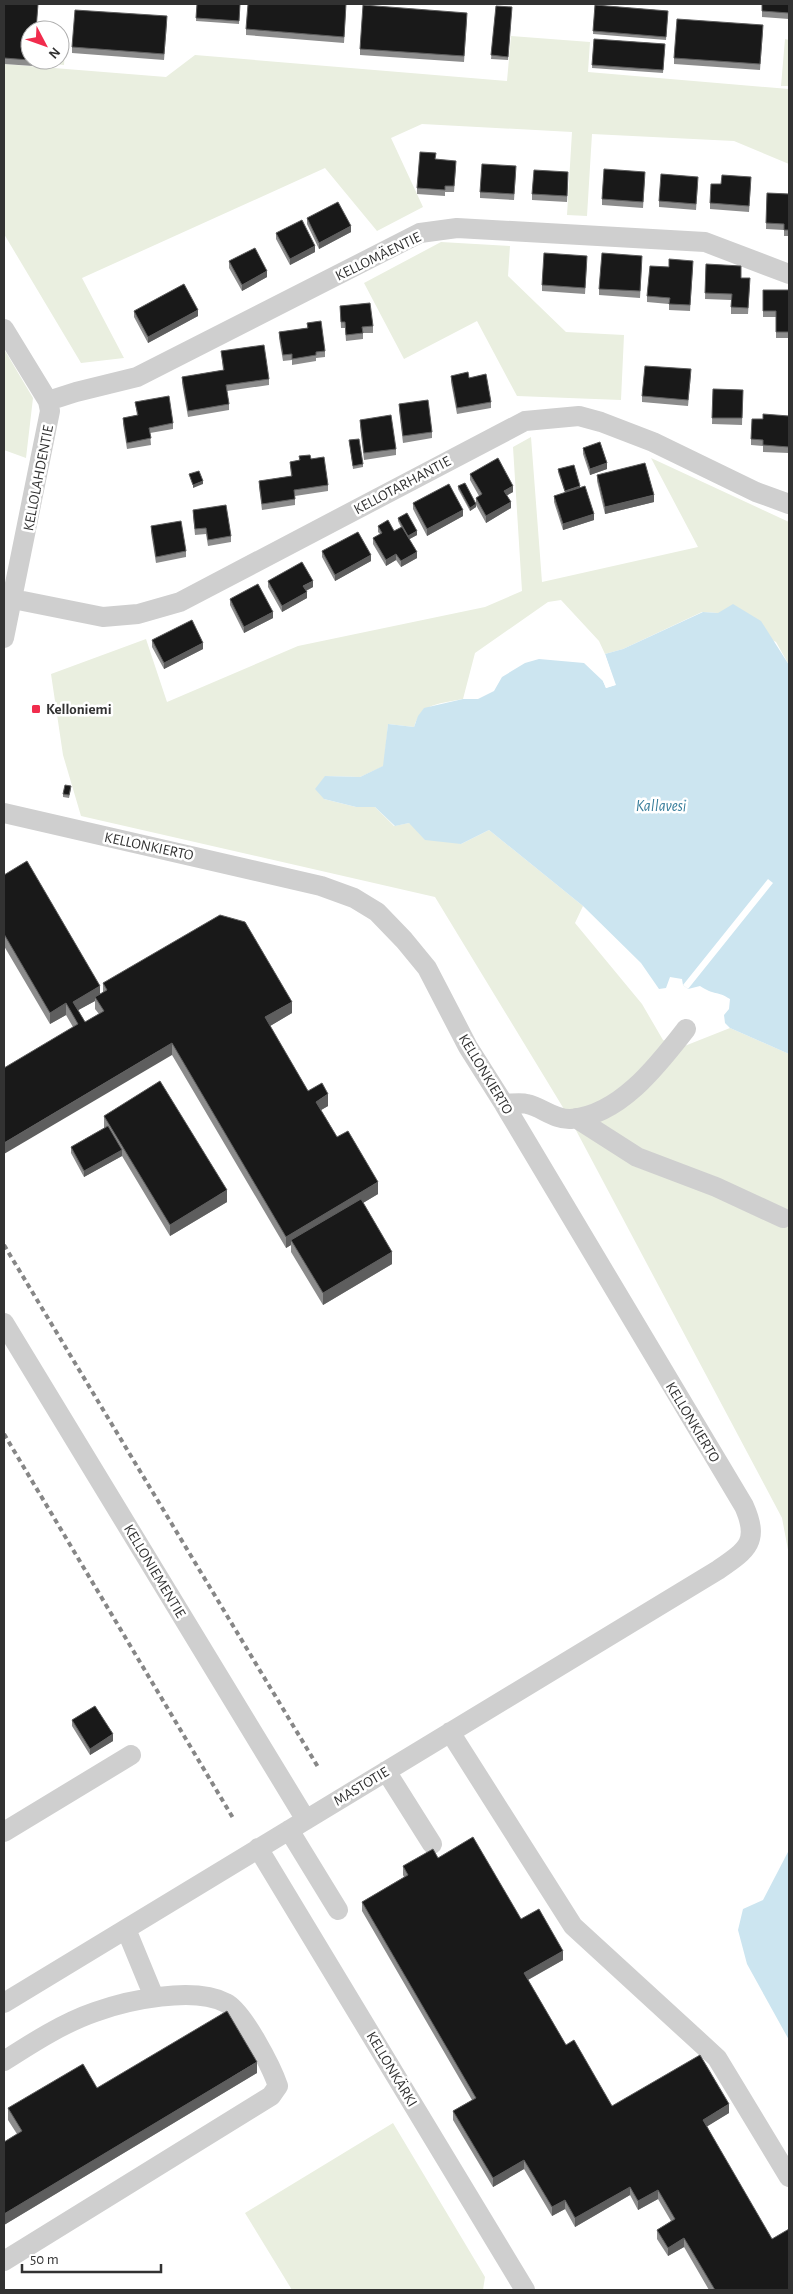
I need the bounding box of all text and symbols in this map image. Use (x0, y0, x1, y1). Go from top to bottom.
north arrow (20, 20, 70, 70)
text: N (46, 45, 63, 61)
street label: KELLOMÄENTIE (333, 228, 423, 284)
street label: KELLOLAHDENTIE (21, 424, 56, 532)
street label: KELLOTARHANTIE (351, 454, 453, 517)
place label: Kelloniemi (46, 702, 112, 717)
marker: Kelloniemi (30, 703, 42, 715)
water label: Kallavesi (636, 798, 687, 814)
street label: KELLONKIERTO (103, 830, 195, 863)
street label: KELLONKIERTO (456, 1032, 515, 1117)
street label: KELLONKIERTO (663, 1380, 722, 1465)
street label: KELLONIEMENTIE (121, 1522, 188, 1621)
street label: MASTOTIE (331, 1764, 392, 1809)
street label: KELLONKÄRKI (363, 2029, 421, 2109)
scale bar (22, 2242, 161, 2274)
text: 50 m (30, 2252, 59, 2267)

